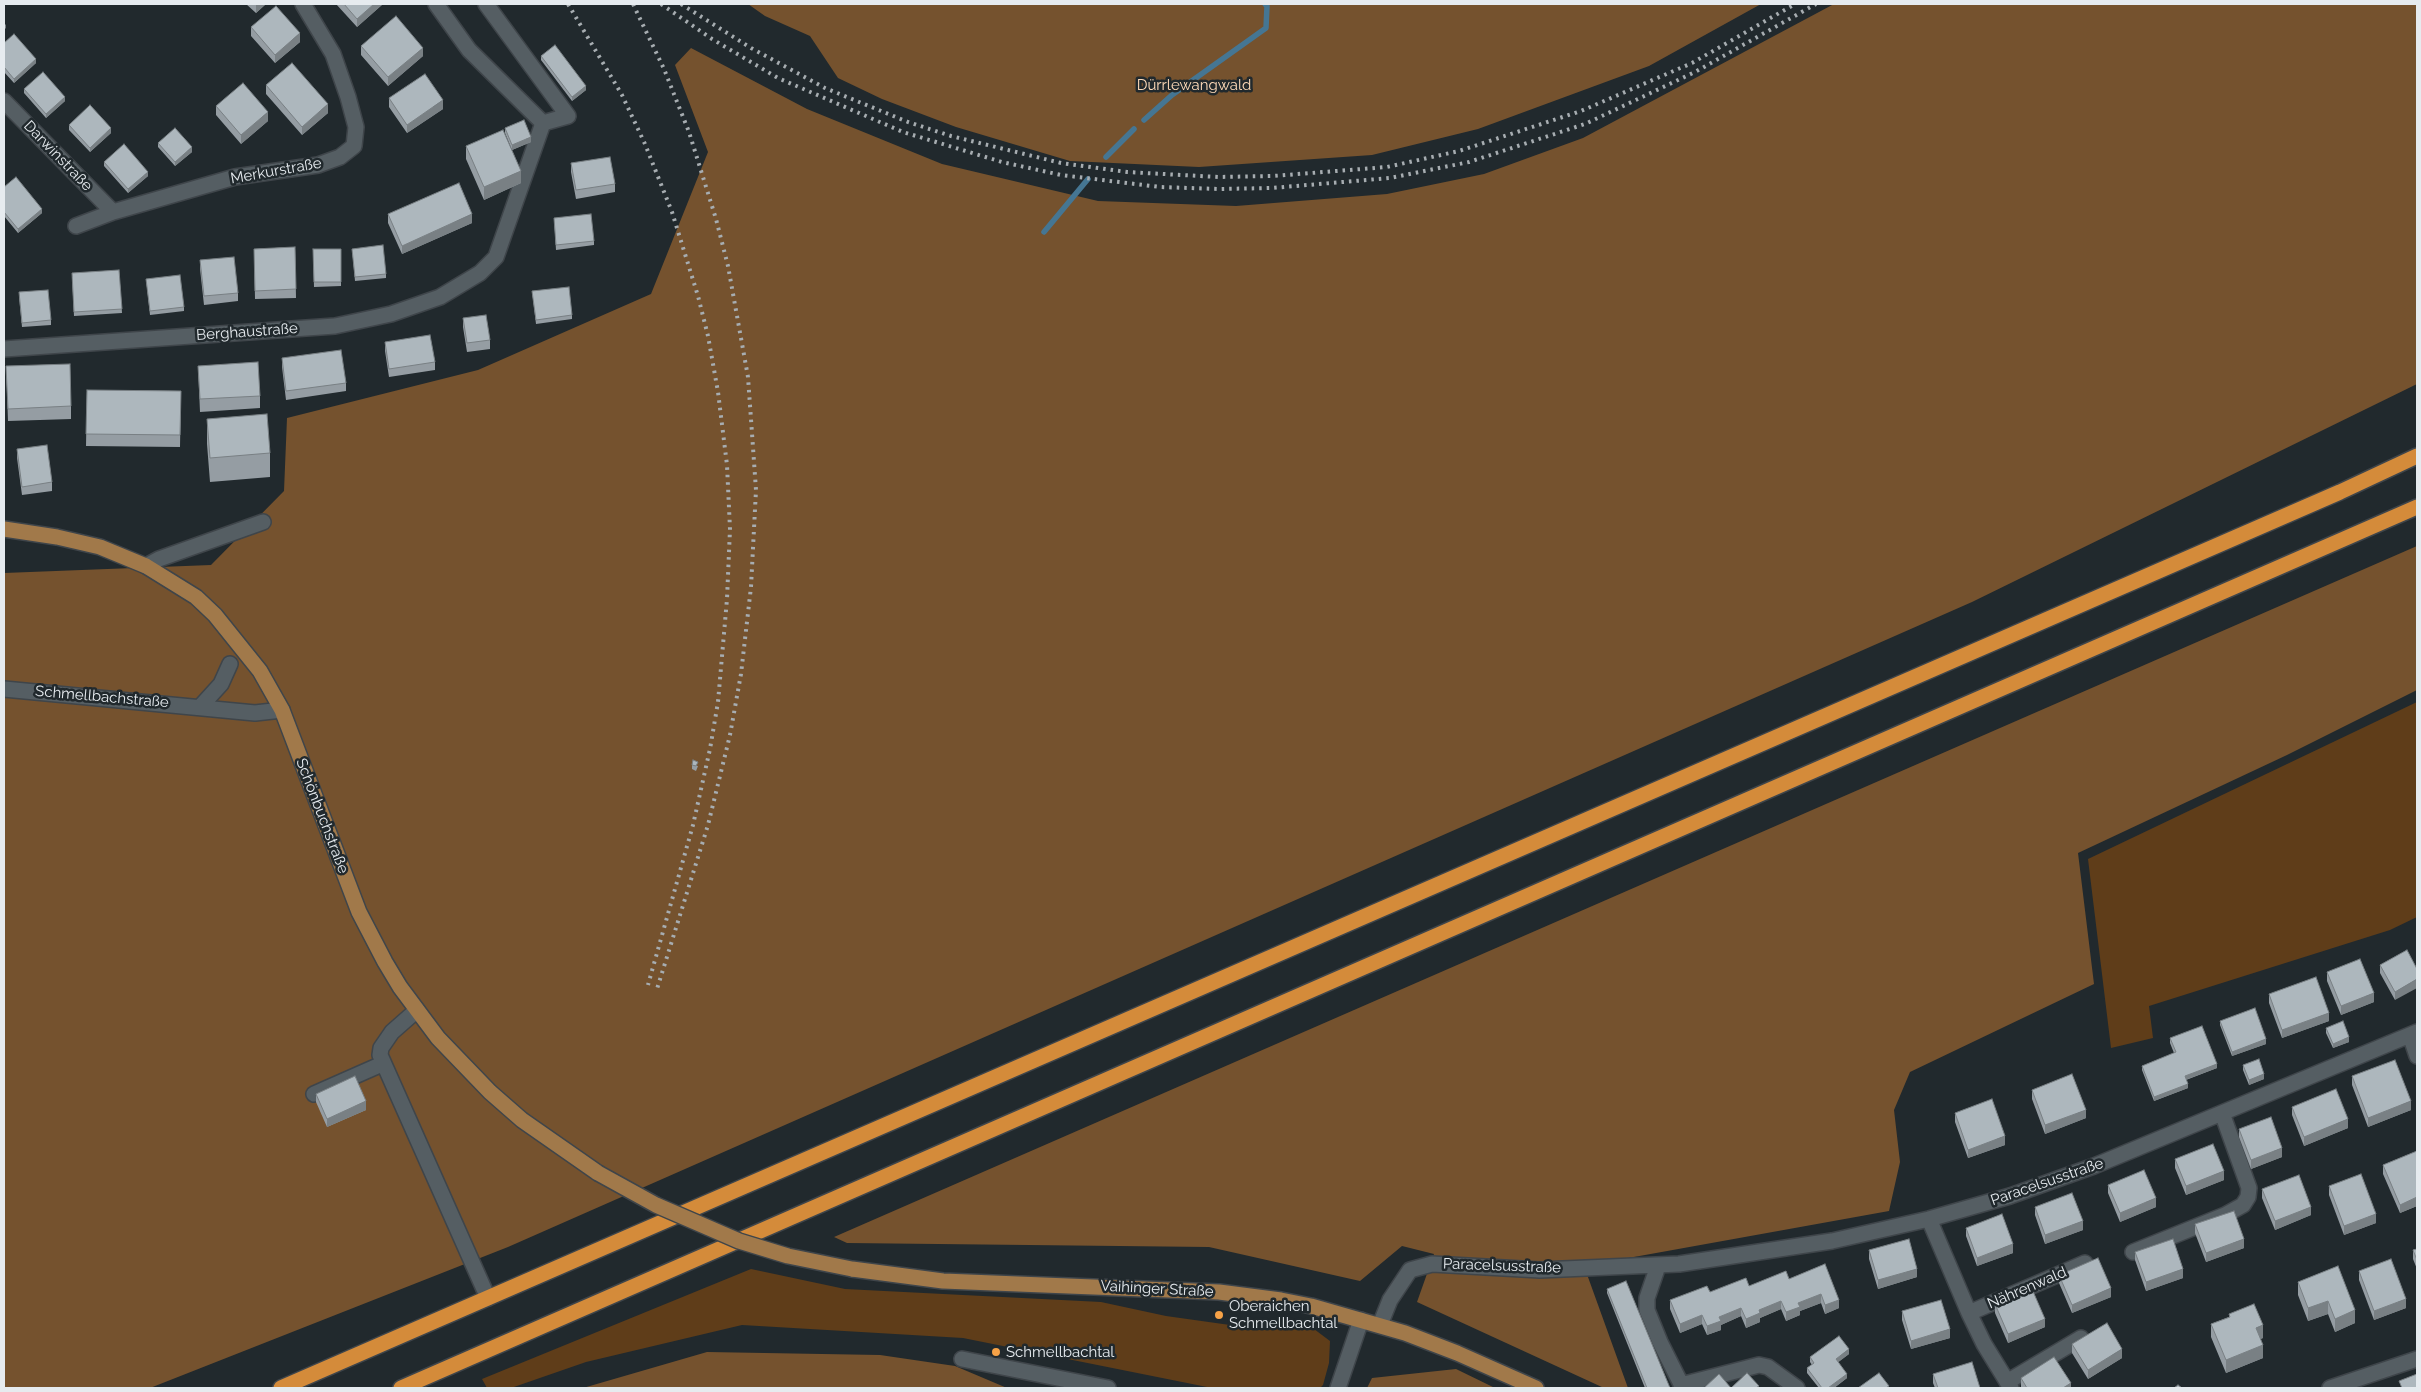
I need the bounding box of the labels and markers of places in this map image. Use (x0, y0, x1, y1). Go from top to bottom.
place label: Oberaichen Schmellbachtal (1229, 1297, 1337, 1332)
marker: Oberaichen Schmellbachtal (1213, 1309, 1225, 1321)
place label: Schmellbachtal (1006, 1343, 1114, 1361)
marker: Schmellbachtal (990, 1346, 1002, 1358)

